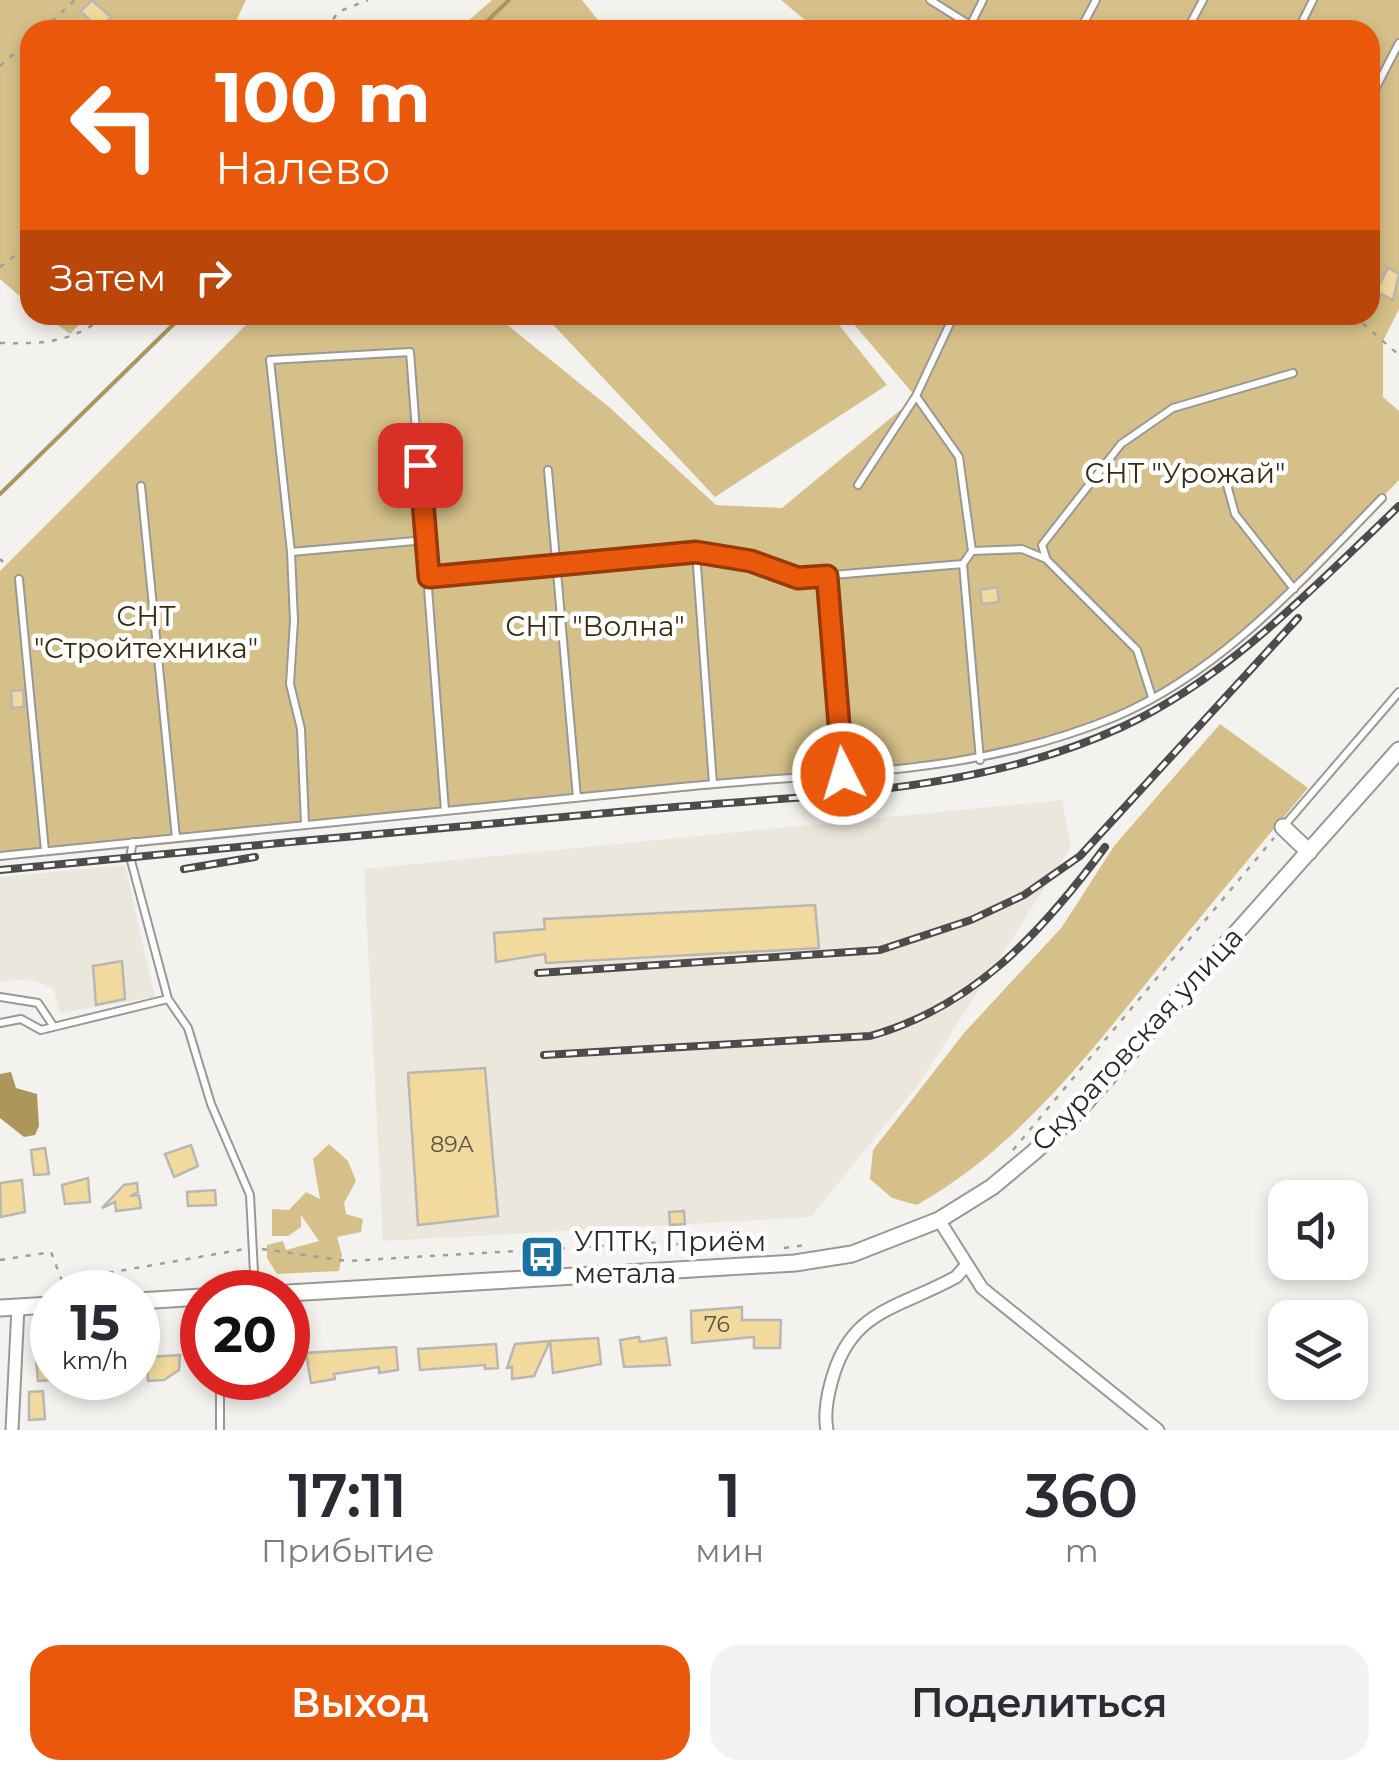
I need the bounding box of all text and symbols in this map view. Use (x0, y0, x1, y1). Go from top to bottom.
text: 100 m (215, 54, 431, 140)
icon: left (50, 60, 180, 190)
text: Налево (215, 140, 390, 195)
icon: right (186, 250, 241, 305)
text: Затем (50, 254, 166, 301)
pin (378, 423, 463, 508)
icon: arrive (393, 438, 448, 493)
park label: СНТ "Урожай" (1085, 456, 1285, 490)
park label: СНТ "Стройтехника" (34, 599, 258, 665)
park label: СНТ "Волна" (505, 609, 685, 643)
position arrow (791, 722, 895, 826)
street label: Скуратовская улица (1024, 920, 1250, 1158)
house number: 89А (430, 1131, 474, 1158)
map controls (1268, 1180, 1368, 1400)
button: sound (1268, 1180, 1368, 1280)
place label: УПТК, Приём метала (574, 1224, 766, 1290)
bus stop icon: УПТК, Приём метала (519, 1234, 565, 1280)
speed limit sign: 20 (180, 1270, 310, 1400)
text: 15 (70, 1292, 120, 1353)
button: layers (1268, 1300, 1368, 1400)
house number: 76 (704, 1311, 730, 1338)
text: km/h (62, 1345, 128, 1375)
text: 17:11 (288, 1459, 407, 1532)
text: 1 (718, 1459, 741, 1532)
text: 360 (1025, 1459, 1138, 1532)
text: Прибытие (261, 1531, 434, 1570)
text: мин (695, 1531, 764, 1570)
text: m (1065, 1531, 1099, 1570)
button: Выход (30, 1645, 690, 1760)
button: Поделиться (710, 1645, 1369, 1760)

